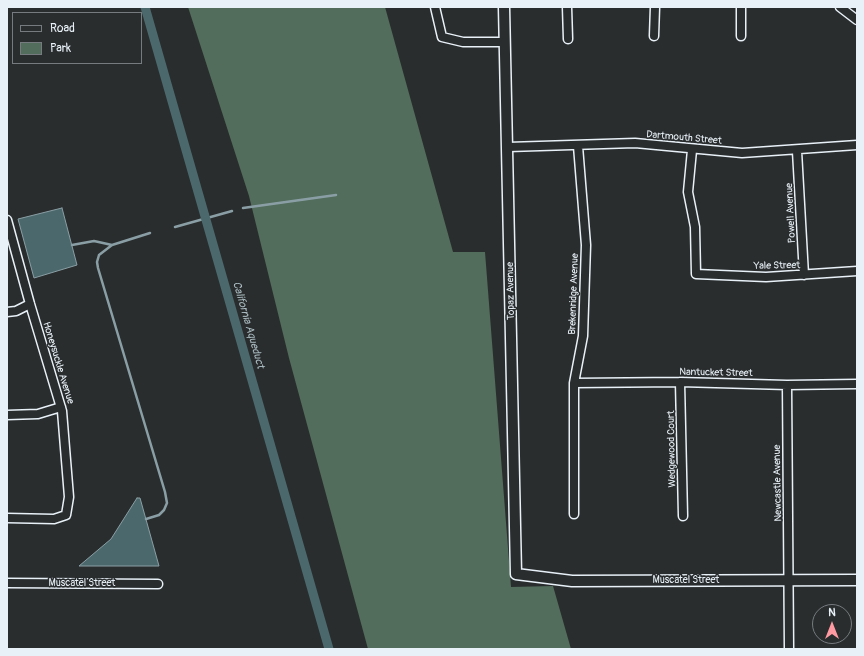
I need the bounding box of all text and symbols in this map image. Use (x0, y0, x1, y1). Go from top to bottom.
legend (12, 12, 142, 64)
text: Road (50, 21, 75, 36)
text: Park (50, 41, 71, 56)
street label: Dartmouth Street (646, 129, 722, 147)
street label: Powell Avenue (783, 183, 799, 243)
street label: Brekenridge Avenue (567, 253, 581, 335)
street label: Yale Street (754, 260, 800, 272)
street label: Topaz Avenue (504, 262, 518, 320)
water label: California Aqueduct (229, 280, 267, 370)
street label: Honeysuckle Avenue (40, 320, 76, 406)
street label: Nantucket Street (679, 366, 753, 380)
street label: Wedgewood Court (665, 410, 679, 488)
street label: Newcastle Avenue (771, 444, 785, 522)
street label: Muscatel Street (653, 574, 719, 586)
street label: Muscatel Street (49, 577, 115, 589)
north arrow (812, 604, 852, 644)
text: N (828, 606, 836, 619)

